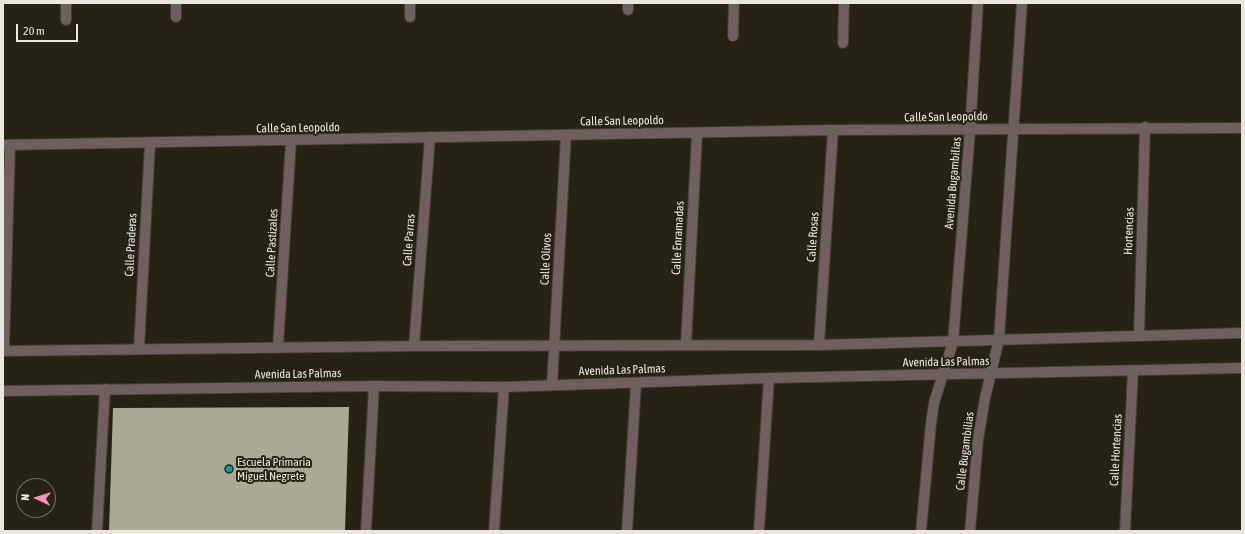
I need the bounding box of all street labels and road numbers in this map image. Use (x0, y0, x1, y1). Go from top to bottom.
street label: Calle San Leopoldo (904, 109, 988, 125)
street label: Calle San Leopoldo (580, 113, 664, 129)
street label: Calle San Leopoldo (256, 120, 340, 136)
street label: Avenida Bugambilias (942, 136, 964, 230)
street label: Calle Enramadas (669, 201, 687, 275)
street label: Hortencias (1121, 207, 1137, 255)
street label: Calle Pastizales (263, 208, 281, 278)
street label: Calle Rosas (804, 212, 822, 262)
street label: Calle Praderas (122, 213, 140, 277)
street label: Calle Parras (400, 213, 418, 267)
street label: Calle Olivos (537, 233, 555, 285)
street label: Avenida Las Palmas (903, 354, 989, 370)
street label: Avenida Las Palmas (578, 361, 666, 379)
street label: Avenida Las Palmas (255, 366, 341, 382)
street label: Calle Bugambilias (953, 411, 977, 491)
street label: Calle Hortencias (1107, 414, 1125, 486)

